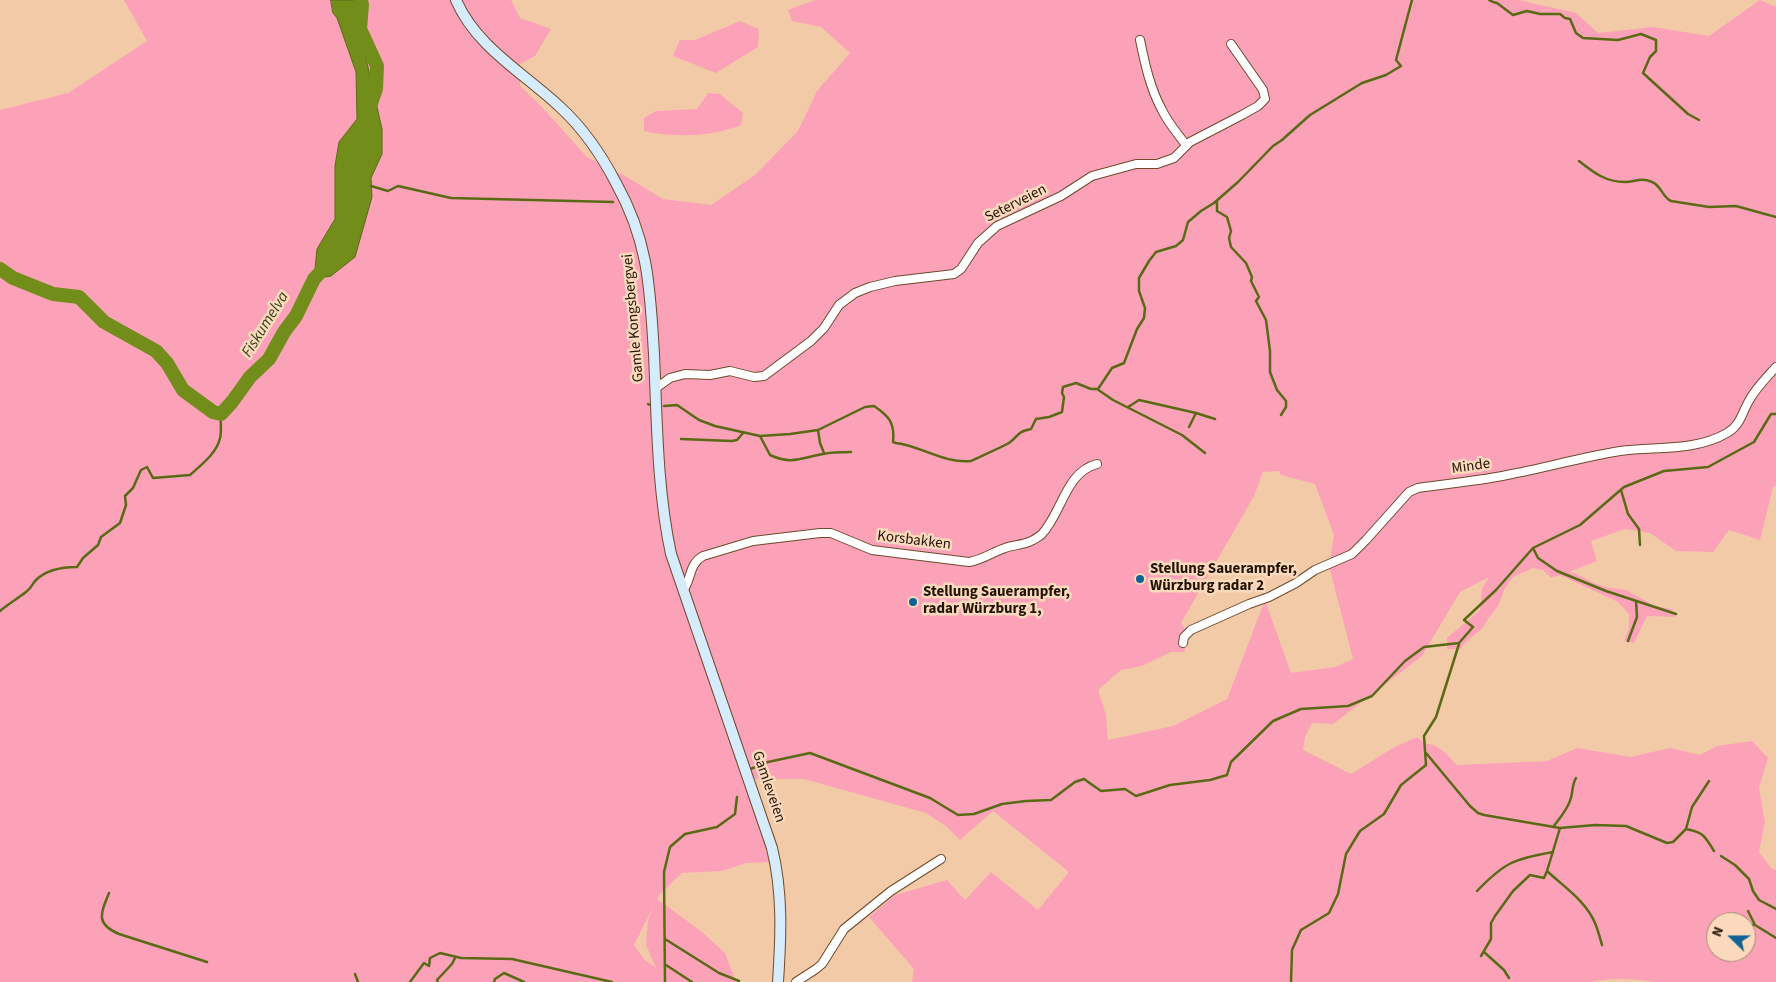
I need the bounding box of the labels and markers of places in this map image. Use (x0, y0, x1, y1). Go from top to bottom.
place label: Stellung Sauerampfer, Würzburg radar 2 (1150, 561, 1297, 596)
marker: Stellung Sauerampfer, Würzburg radar 2 (1134, 573, 1146, 585)
place label: Stellung Sauerampfer, radar Würzburg 1, (923, 584, 1070, 619)
marker: Stellung Sauerampfer, radar Würzburg 1, (907, 596, 919, 608)

